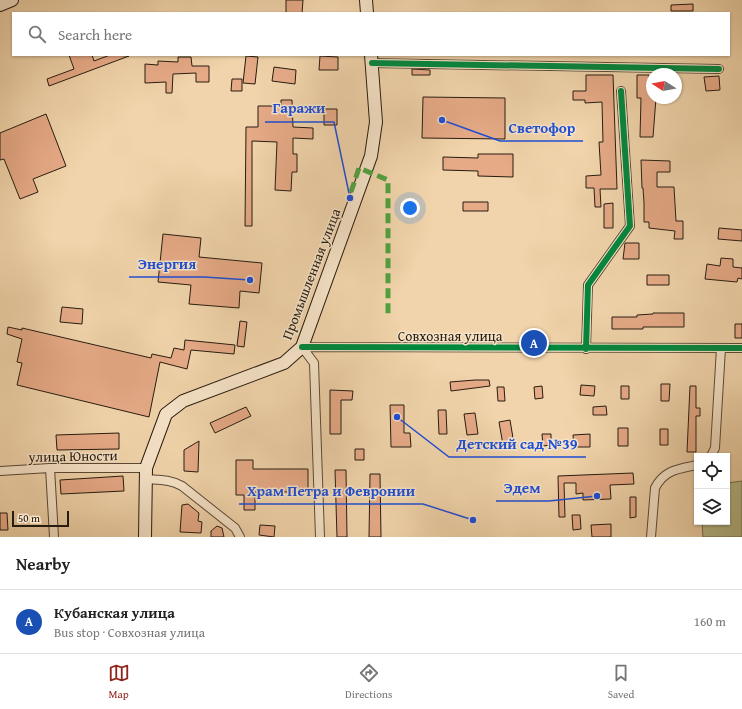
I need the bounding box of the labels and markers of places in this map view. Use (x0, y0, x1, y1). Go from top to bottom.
callout: Гаражи (265, 95, 334, 122)
callout: Светофор (500, 114, 583, 141)
callout: Энергия (129, 250, 204, 277)
pin: A (521, 328, 547, 358)
callout: Детский сад №39 (449, 430, 586, 457)
callout: Эдем (496, 474, 549, 501)
callout: Храм Петра и Февронии (239, 477, 423, 504)

